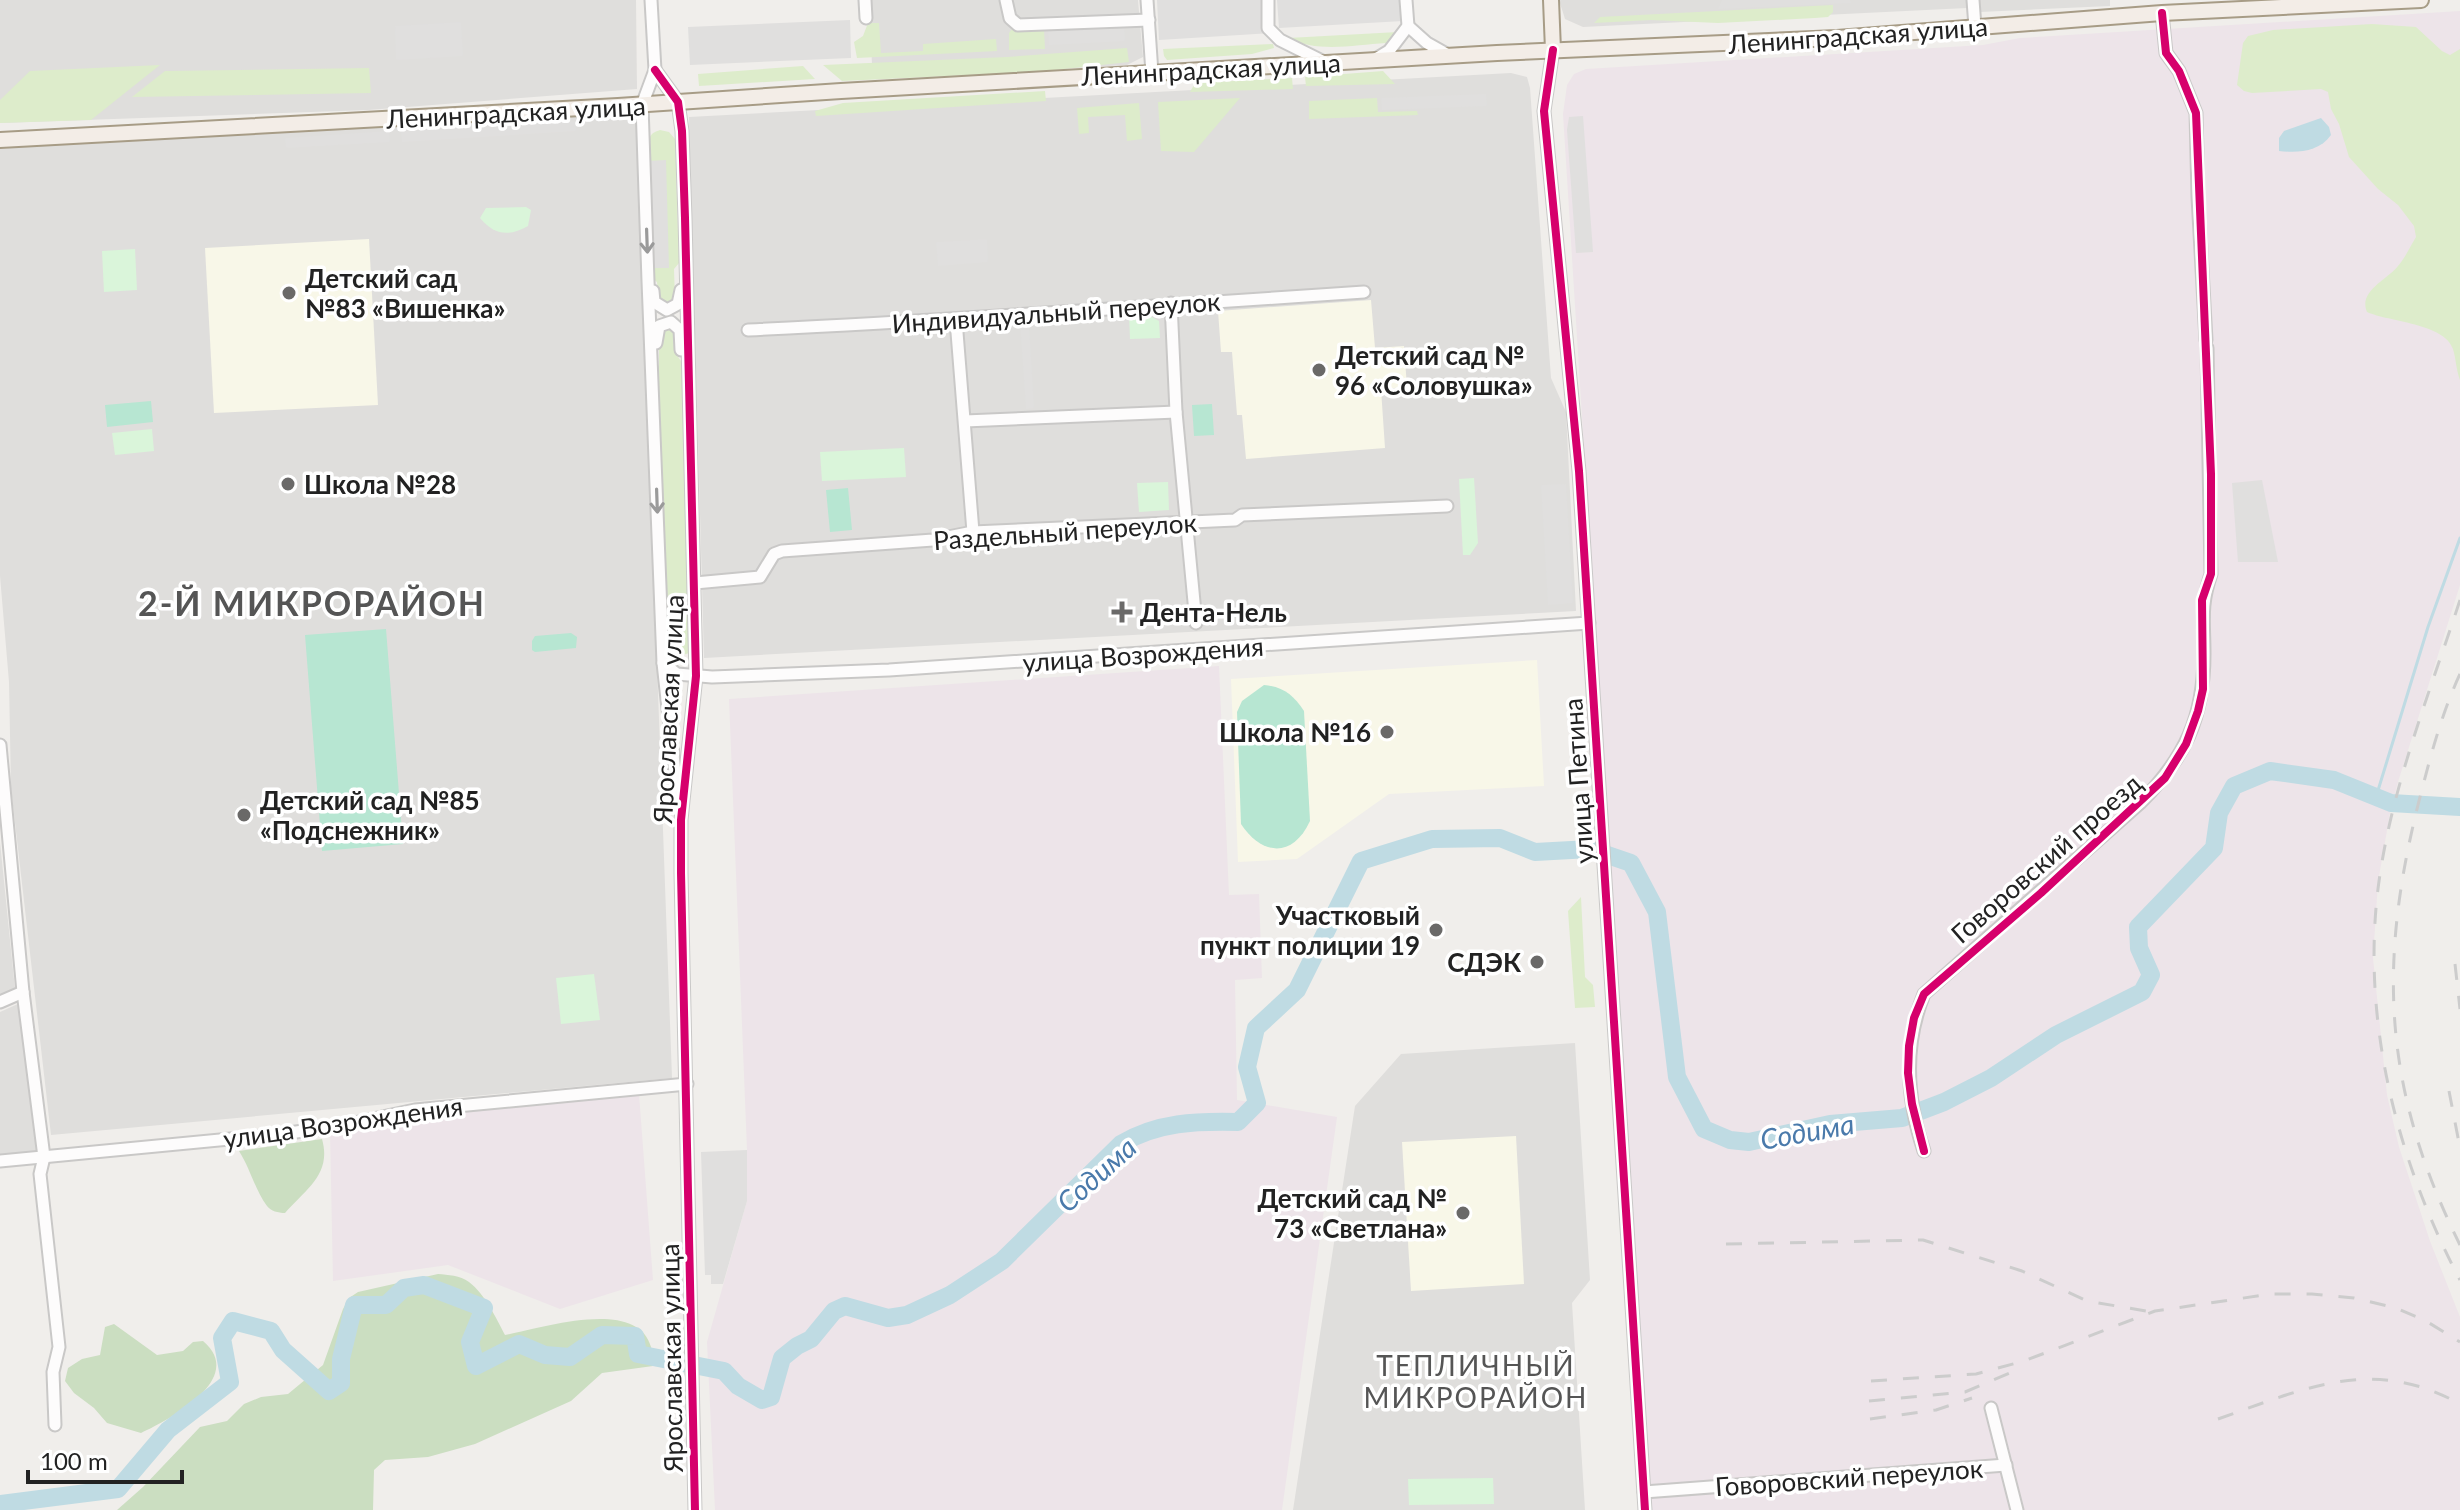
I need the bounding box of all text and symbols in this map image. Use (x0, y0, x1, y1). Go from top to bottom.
street label: Ленинградская улица (1726, 10, 1989, 60)
street label: Ленинградская улица (1079, 46, 1342, 92)
street label: Ленинградская улица (384, 89, 647, 135)
one-way arrow (639, 227, 654, 254)
place label: Детский сад №83 «Вишенка» (305, 262, 505, 324)
marker: Детский сад №83 «Вишенка» (280, 284, 298, 302)
street label: Индивидуальный переулок (891, 285, 1222, 339)
place label: Детский сад № 96 «Соловушка» (1335, 339, 1533, 401)
marker: Детский сад № 96 «Соловушка» (1310, 361, 1328, 379)
place label: Школа №28 (304, 468, 456, 500)
marker: Школа №28 (279, 475, 297, 493)
one-way arrow (649, 487, 664, 514)
street label: Раздельный переулок (932, 506, 1198, 556)
district label: 2-Й МИКРОРАЙОН (138, 582, 486, 623)
street label: Ярославская улица (646, 594, 690, 825)
place label: Дента-Нель (1140, 596, 1287, 628)
marker: Дента-Нель (1111, 601, 1133, 623)
street label: улица Возрождения (1021, 630, 1265, 678)
street label: улица Петина (1556, 697, 1600, 865)
place label: Школа №16 (1219, 716, 1371, 748)
marker: Школа №16 (1378, 723, 1396, 741)
street label: Говоровский проезд (1944, 767, 2148, 949)
place label: Детский сад №85 «Подснежник» (260, 784, 480, 846)
marker: Детский сад №85 «Подснежник» (235, 806, 253, 824)
place label: Участковый пункт полиции 19 (1200, 899, 1420, 961)
marker: Участковый пункт полиции 19 (1427, 921, 1445, 939)
place label: СДЭК (1447, 946, 1522, 978)
marker: СДЭК (1528, 953, 1546, 971)
street label: улица Возрождения (221, 1089, 465, 1155)
water label: Содима (1757, 1106, 1857, 1156)
water label: Содима (1049, 1130, 1143, 1218)
place label: Детский сад № 73 «Светлана» (1258, 1182, 1447, 1244)
marker: Детский сад № 73 «Светлана» (1454, 1204, 1472, 1222)
street label: Ярославская улица (653, 1243, 689, 1474)
district label: ТЕПЛИЧНЫЙ МИКРОРАЙОН (1364, 1348, 1588, 1414)
scale bar (28, 1434, 182, 1484)
text: 100 m (40, 1446, 108, 1475)
street label: Говоровский переулок (1714, 1452, 1985, 1502)

